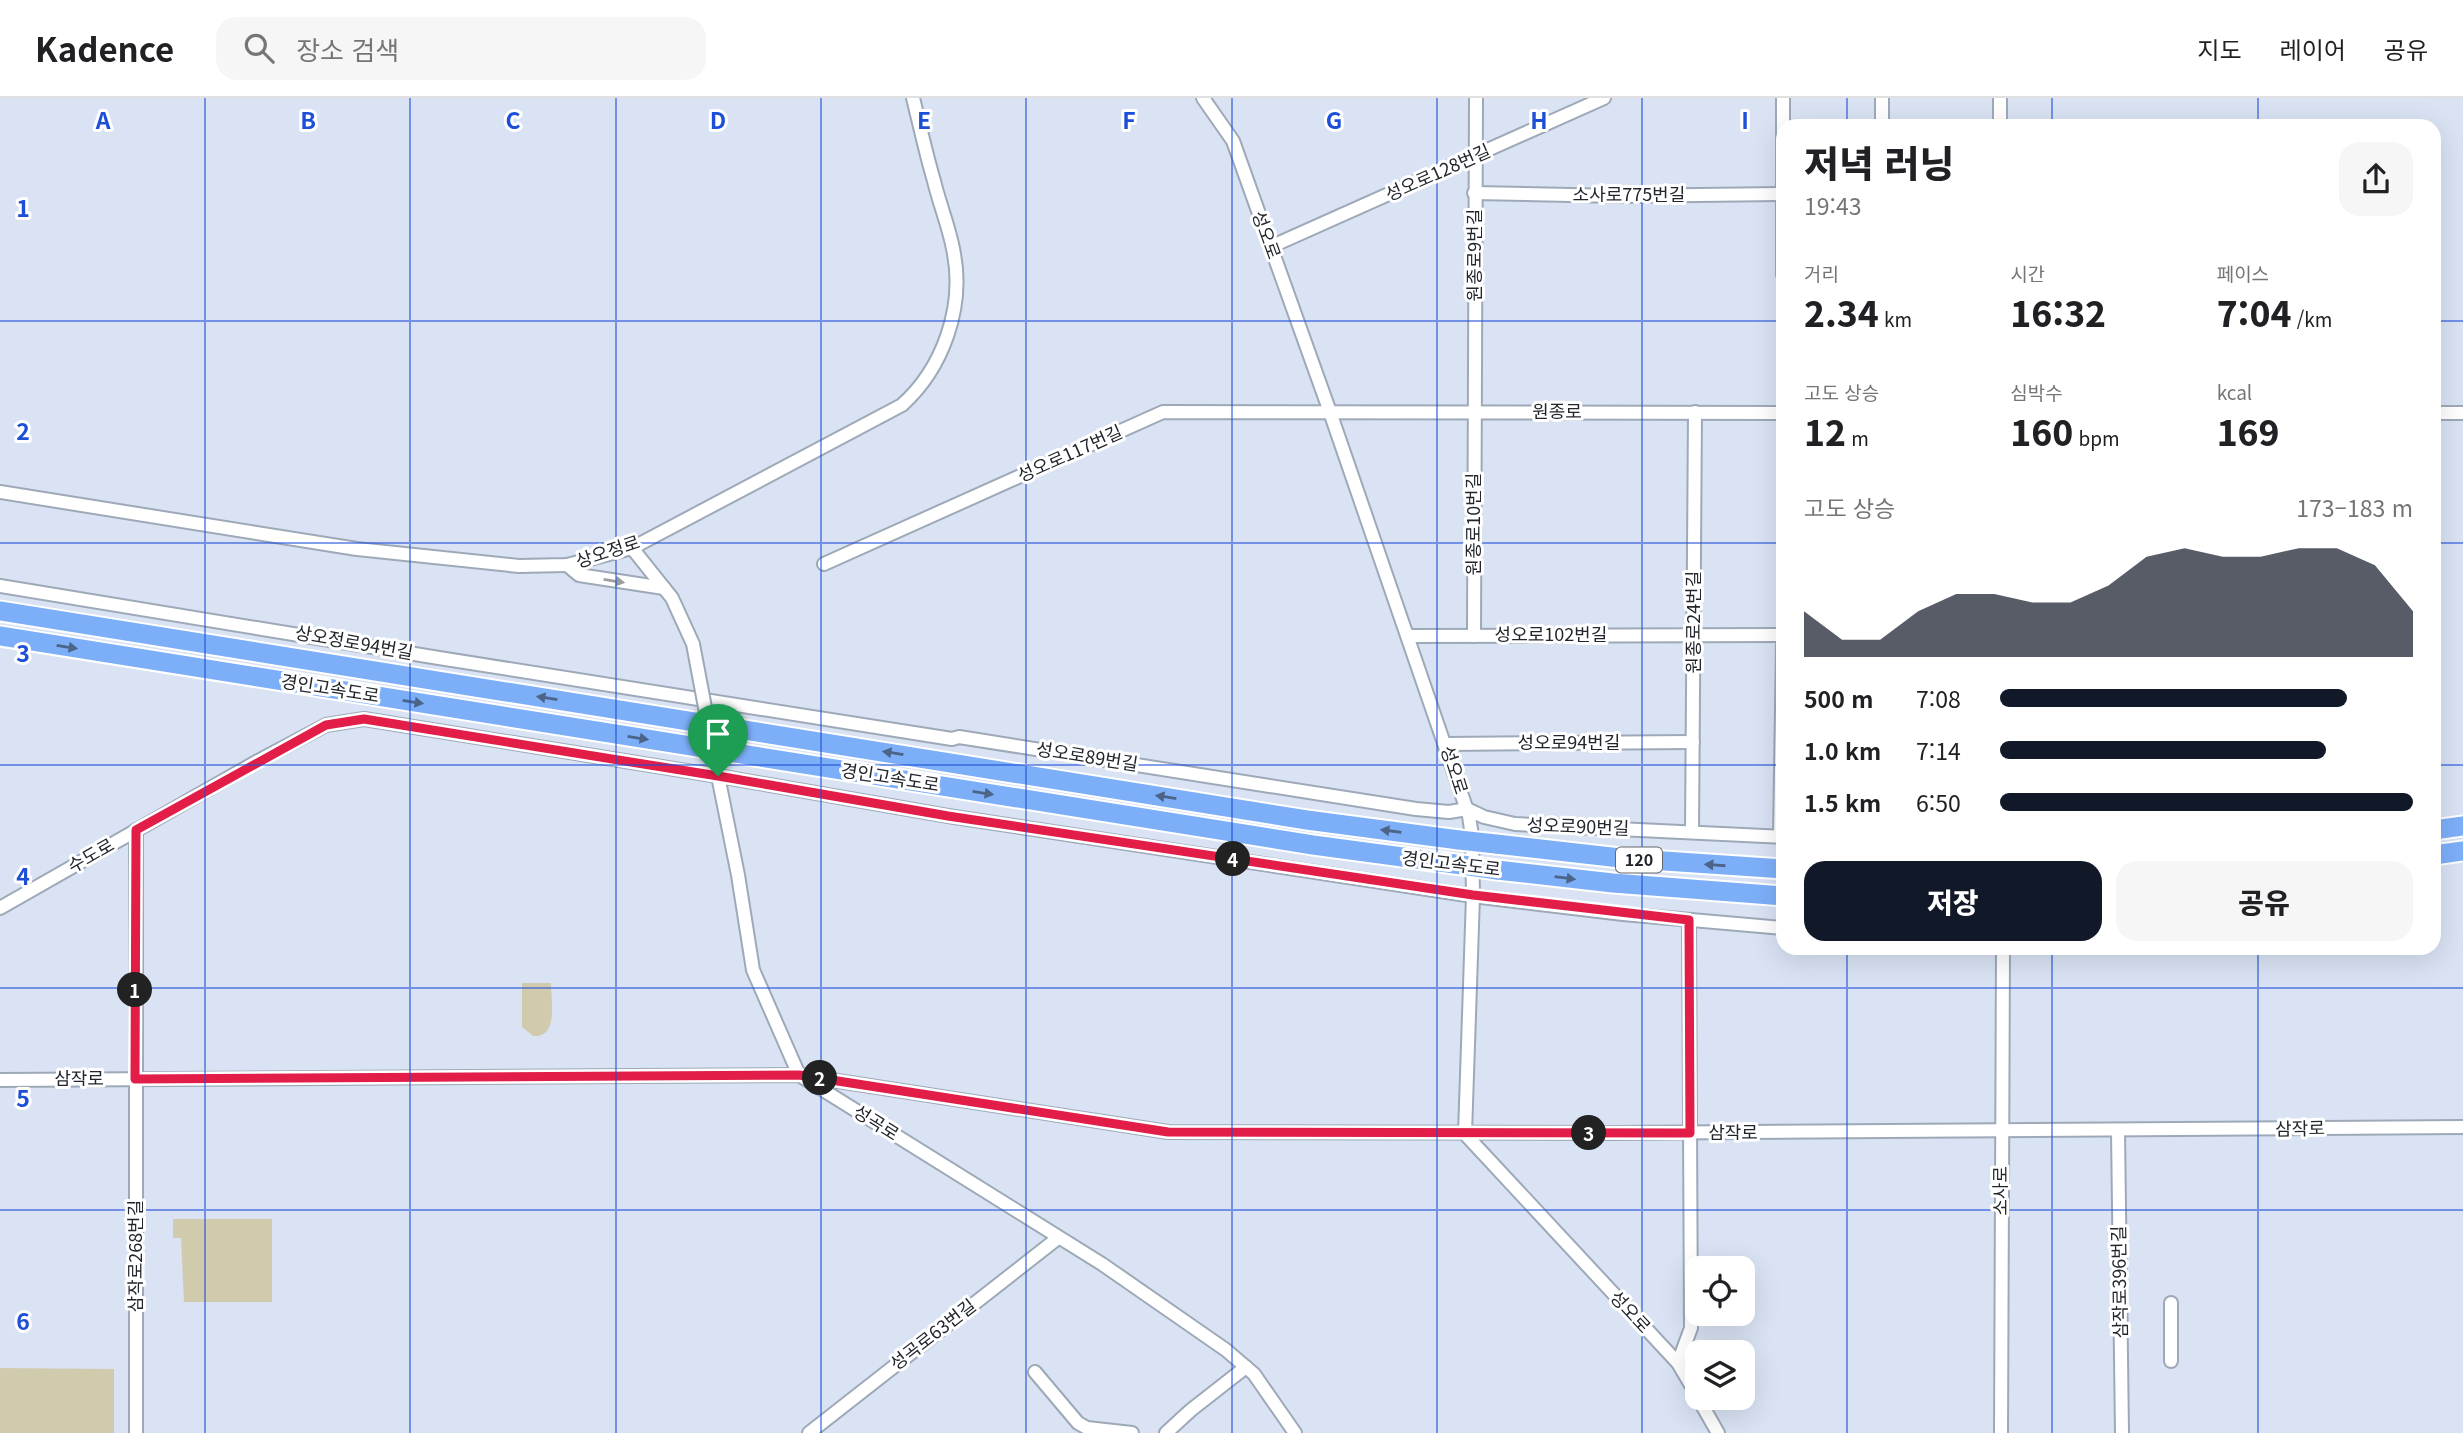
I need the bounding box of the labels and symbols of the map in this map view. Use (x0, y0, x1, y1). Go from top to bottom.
text: A (95, 102, 111, 136)
text: B (300, 102, 316, 136)
text: C (505, 102, 521, 136)
text: D (710, 102, 726, 136)
text: E (917, 102, 931, 136)
text: F (1122, 102, 1136, 136)
text: G (1326, 102, 1342, 136)
text: H (1530, 102, 1548, 136)
text: I (1741, 102, 1749, 136)
street label: 성오로128번길 (1380, 136, 1494, 206)
street label: 소사로775번길 (1573, 180, 1685, 206)
text: 1 (16, 190, 30, 224)
street label: 성오로 (1247, 207, 1289, 262)
street label: 원종로9번길 (1460, 209, 1486, 301)
street label: 원종로 (1532, 397, 1582, 423)
text: 2 (16, 413, 30, 447)
street label: 성오로117번길 (1012, 417, 1126, 487)
street label: 원종로10번길 (1459, 473, 1485, 575)
street label: 상오정로 (572, 527, 643, 573)
street label: 원종로24번길 (1679, 571, 1705, 673)
one-way arrow (603, 575, 625, 586)
street label: 상오정로94번길 (293, 618, 415, 664)
street label: 성오로102번길 (1495, 620, 1607, 646)
text: 3 (16, 635, 30, 669)
one-way arrow (56, 642, 78, 653)
street label: 경인고속도로 (279, 666, 381, 708)
one-way arrow (536, 692, 558, 703)
one-way arrow (402, 697, 424, 708)
pin (688, 704, 748, 776)
street label: 성오로94번길 (1518, 728, 1620, 754)
one-way arrow (627, 733, 649, 744)
street label: 성오로89번길 (1035, 734, 1140, 776)
street label: 성오로 (1436, 742, 1476, 797)
one-way arrow (882, 747, 904, 758)
street label: 경인고속도로 (839, 755, 941, 797)
one-way arrow (972, 788, 994, 799)
one-way arrow (1155, 791, 1177, 802)
street label: 성오로90번길 (1526, 810, 1630, 840)
one-way arrow (1380, 825, 1402, 836)
street label: 수도로 (62, 831, 118, 878)
pin: 4 (1216, 842, 1250, 876)
street label: 경인고속도로 (1400, 843, 1502, 881)
road number: 120 (1616, 848, 1662, 873)
text: 4 (16, 858, 30, 892)
one-way arrow (1704, 859, 1726, 870)
one-way arrow (1554, 872, 1576, 883)
pin: 1 (118, 972, 152, 1008)
pin: 2 (802, 1060, 838, 1096)
street label: 삼작로 (54, 1064, 104, 1090)
text: 5 (16, 1080, 30, 1114)
street label: 성곡로 (849, 1097, 905, 1145)
street label: 삼작로 (2275, 1114, 2325, 1140)
pin: 3 (1572, 1116, 1606, 1150)
street label: 삼작로 (1708, 1118, 1758, 1144)
street label: 소사로 (1986, 1166, 2012, 1216)
street label: 삼작로268번길 (121, 1200, 147, 1312)
street label: 삼작로396번길 (2104, 1225, 2132, 1339)
street label: 성오로 (1605, 1284, 1658, 1338)
street label: 성곡로63번길 (883, 1292, 980, 1375)
text: 6 (16, 1303, 30, 1337)

